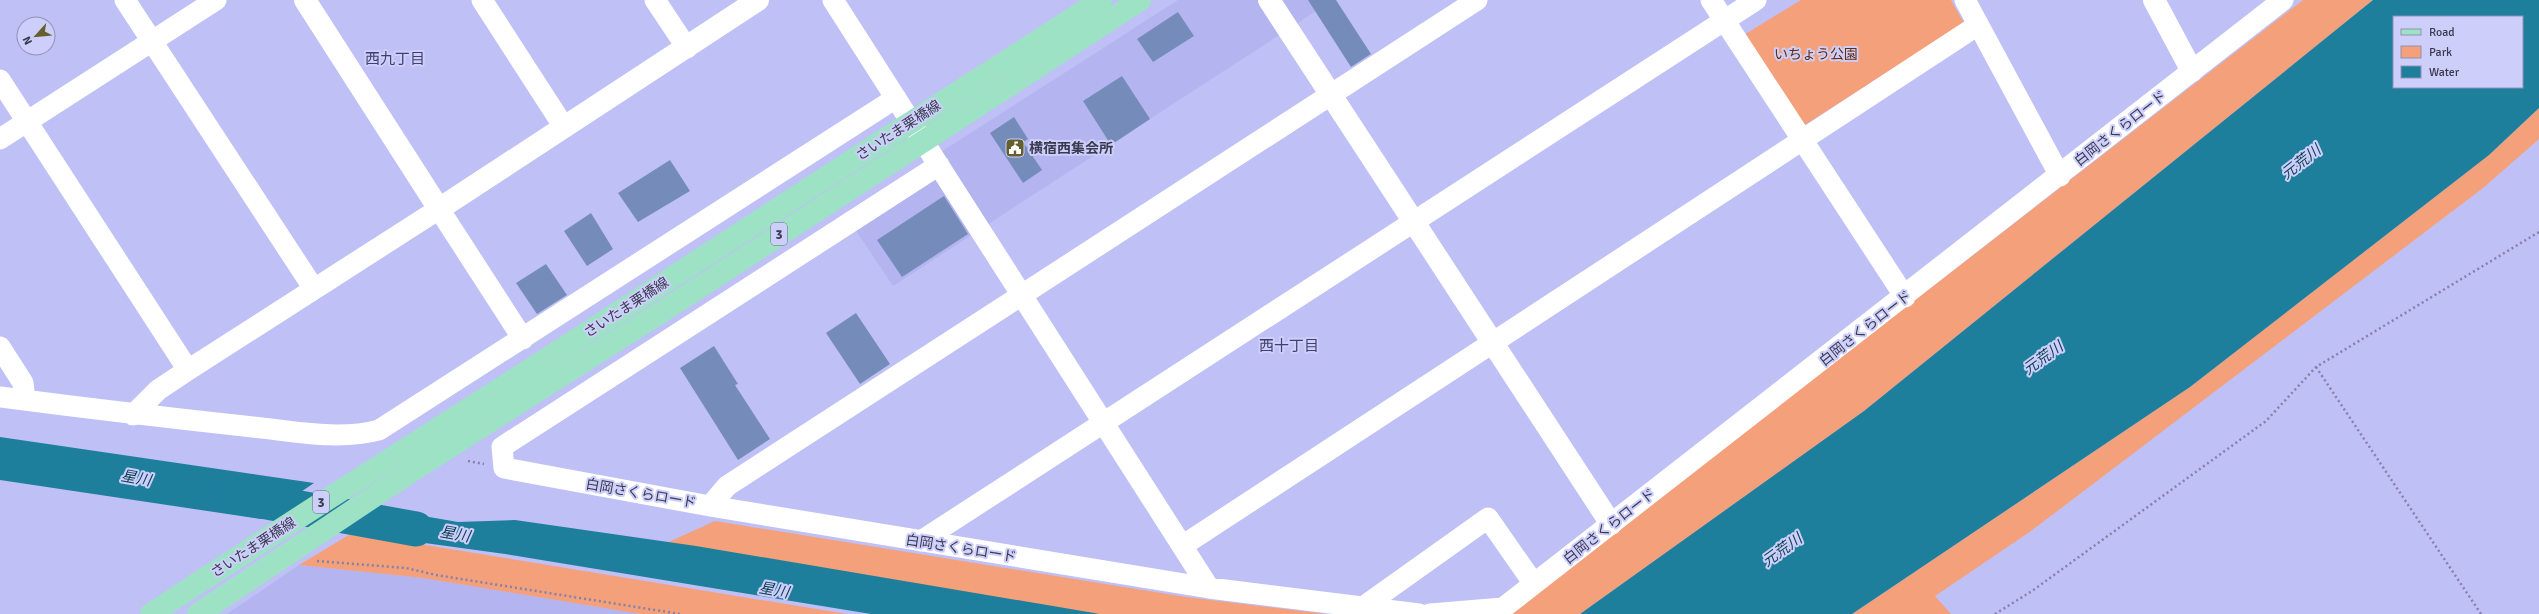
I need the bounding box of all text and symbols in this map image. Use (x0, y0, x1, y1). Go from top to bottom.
north arrow (16, 16, 56, 56)
legend (2393, 16, 2523, 88)
text: Road (2429, 25, 2455, 40)
text: N (20, 34, 35, 47)
text: Park (2429, 45, 2452, 60)
park label: いちょう公園 (1774, 46, 1858, 63)
district label: 西九丁目 (365, 50, 425, 68)
text: Water (2429, 65, 2460, 80)
street label: 白岡さくらロード (2071, 87, 2170, 170)
street label: さいたま栗橋線 (853, 97, 944, 164)
public building icon: 横宿西集会所 (1004, 137, 1026, 159)
place label: 横宿西集会所 (1029, 140, 1113, 157)
water label: 元荒川 (2278, 140, 2326, 183)
road number: 3 (771, 223, 787, 245)
street label: さいたま栗橋線 (581, 274, 672, 341)
street label: 白岡さくらロード (1816, 287, 1915, 370)
water label: 元荒川 (2020, 336, 2068, 379)
district label: 西十丁目 (1259, 337, 1319, 355)
water label: 星川 (120, 467, 154, 490)
street label: 白岡さくらロード (584, 475, 698, 512)
street label: 白岡さくらロード (1560, 485, 1659, 568)
road number: 3 (313, 491, 329, 513)
street label: さいたま栗橋線 (208, 514, 299, 581)
water label: 星川 (439, 523, 473, 546)
water label: 元荒川 (1759, 528, 1807, 571)
street label: 白岡さくらロード (904, 531, 1018, 566)
water label: 星川 (758, 579, 792, 602)

